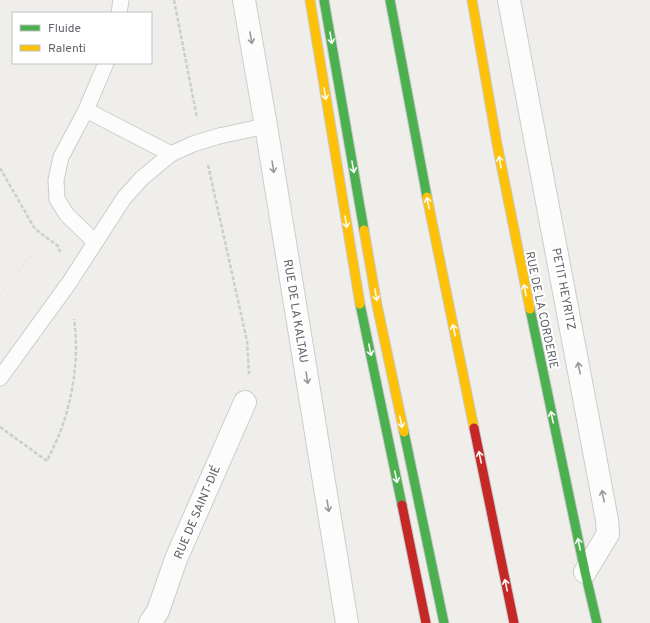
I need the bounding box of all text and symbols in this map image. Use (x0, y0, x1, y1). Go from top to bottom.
legend (12, 12, 152, 64)
text: Fluide (48, 21, 81, 37)
one-way arrow (247, 32, 255, 45)
one-way arrow (327, 32, 335, 45)
text: Ralenti (48, 41, 86, 57)
one-way arrow (321, 87, 329, 100)
one-way arrow (496, 156, 504, 169)
one-way arrow (269, 160, 277, 173)
one-way arrow (350, 160, 358, 173)
one-way arrow (423, 197, 431, 210)
one-way arrow (342, 215, 350, 228)
street label: PETIT HEYRITZ (547, 247, 579, 332)
street label: RUE DE LA CORDERIE (521, 250, 561, 370)
street label: RUE DE LA KALTAU (279, 258, 311, 364)
one-way arrow (521, 283, 529, 296)
one-way arrow (372, 288, 380, 301)
one-way arrow (449, 324, 457, 337)
one-way arrow (366, 343, 374, 356)
one-way arrow (574, 362, 582, 375)
one-way arrow (303, 371, 311, 384)
one-way arrow (548, 411, 556, 424)
one-way arrow (398, 415, 406, 428)
one-way arrow (475, 451, 483, 464)
street label: RUE DE SAINT-DIÉ (171, 463, 225, 562)
one-way arrow (392, 470, 400, 483)
one-way arrow (599, 490, 607, 503)
one-way arrow (324, 499, 332, 512)
one-way arrow (574, 538, 582, 551)
one-way arrow (501, 579, 509, 592)

